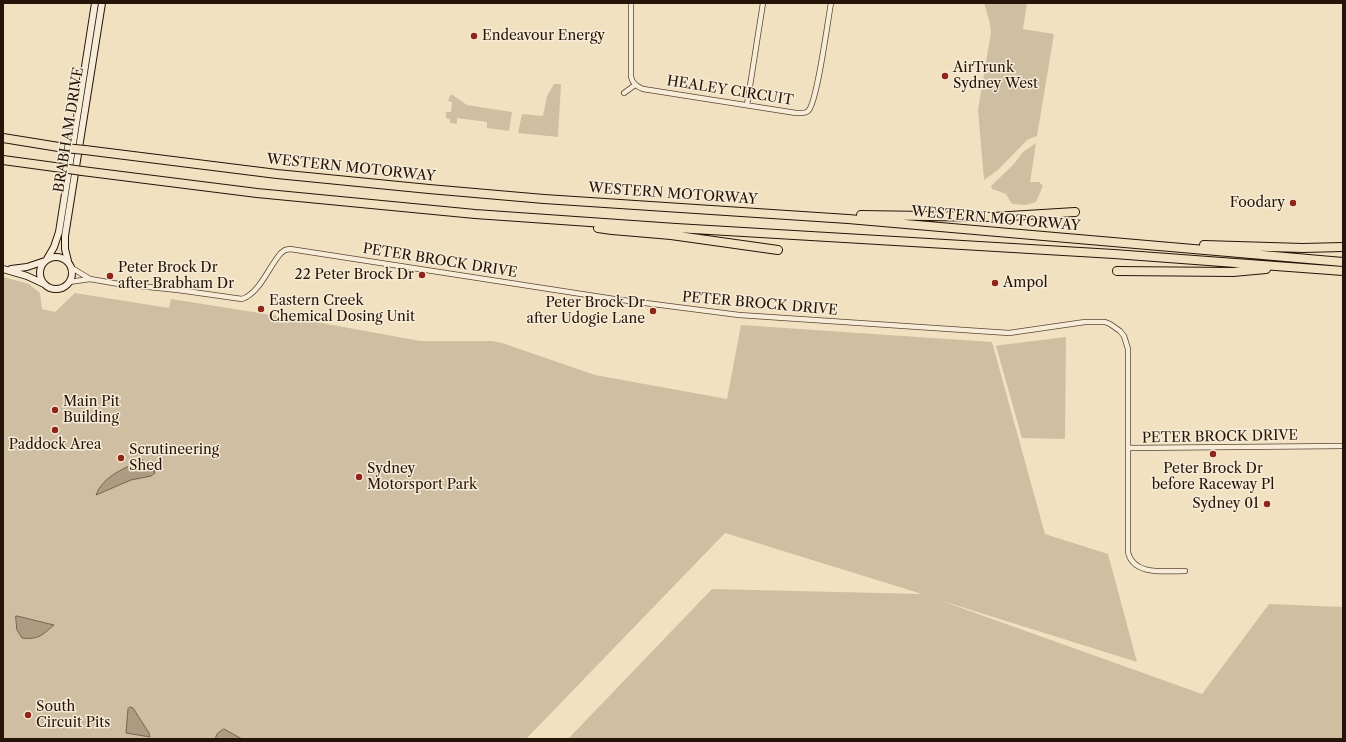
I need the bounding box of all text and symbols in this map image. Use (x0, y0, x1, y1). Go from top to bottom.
place label: Endeavour Energy (482, 28, 605, 44)
marker: Endeavour Energy (469, 31, 479, 41)
place label: AirTrunk Sydney West (953, 60, 1038, 92)
street label: BRABHAM DRIVE (51, 66, 87, 194)
marker: AirTrunk Sydney West (940, 71, 950, 81)
street label: HEALEY CIRCUIT (665, 73, 795, 109)
street label: WESTERN MOTORWAY (266, 151, 436, 185)
street label: WESTERN MOTORWAY (588, 180, 758, 208)
place label: Foodary (1230, 195, 1285, 211)
marker: Foodary (1288, 198, 1298, 208)
street label: WESTERN MOTORWAY (911, 203, 1081, 235)
street label: PETER BROCK DRIVE (362, 240, 518, 282)
place label: Peter Brock Dr after Brabham Dr (118, 260, 234, 292)
place label: 22 Peter Brock Dr (295, 267, 414, 283)
marker: 22 Peter Brock Dr (417, 270, 427, 280)
marker: Peter Brock Dr after Brabham Dr (105, 271, 115, 281)
place label: Ampol (1003, 275, 1048, 291)
marker: Ampol (990, 278, 1000, 288)
street label: PETER BROCK DRIVE (681, 289, 839, 319)
place label: Eastern Creek Chemical Dosing Unit (269, 293, 415, 326)
place label: Peter Brock Dr after Udogie Lane (527, 295, 645, 328)
marker: Eastern Creek Chemical Dosing Unit (256, 304, 266, 314)
marker: Peter Brock Dr after Udogie Lane (648, 306, 658, 316)
place label: Main Pit Building (63, 394, 120, 426)
marker: Main Pit Building (50, 405, 60, 415)
marker: Paddock Area (50, 425, 60, 435)
street label: PETER BROCK DRIVE (1142, 427, 1298, 447)
place label: Paddock Area (9, 437, 101, 453)
place label: Scrutineering Shed (129, 442, 219, 474)
marker: Peter Brock Dr before Raceway Pl (1208, 449, 1218, 459)
marker: Scrutineering Shed (116, 453, 126, 463)
place label: Sydney Motorsport Park (367, 461, 477, 494)
place label: Peter Brock Dr before Raceway Pl (1152, 461, 1274, 494)
marker: Sydney Motorsport Park (354, 472, 364, 482)
place label: Sydney 01 (1192, 496, 1259, 512)
marker: Sydney 01 (1262, 499, 1272, 509)
place label: South Circuit Pits (36, 699, 110, 732)
marker: South Circuit Pits (23, 710, 33, 720)

